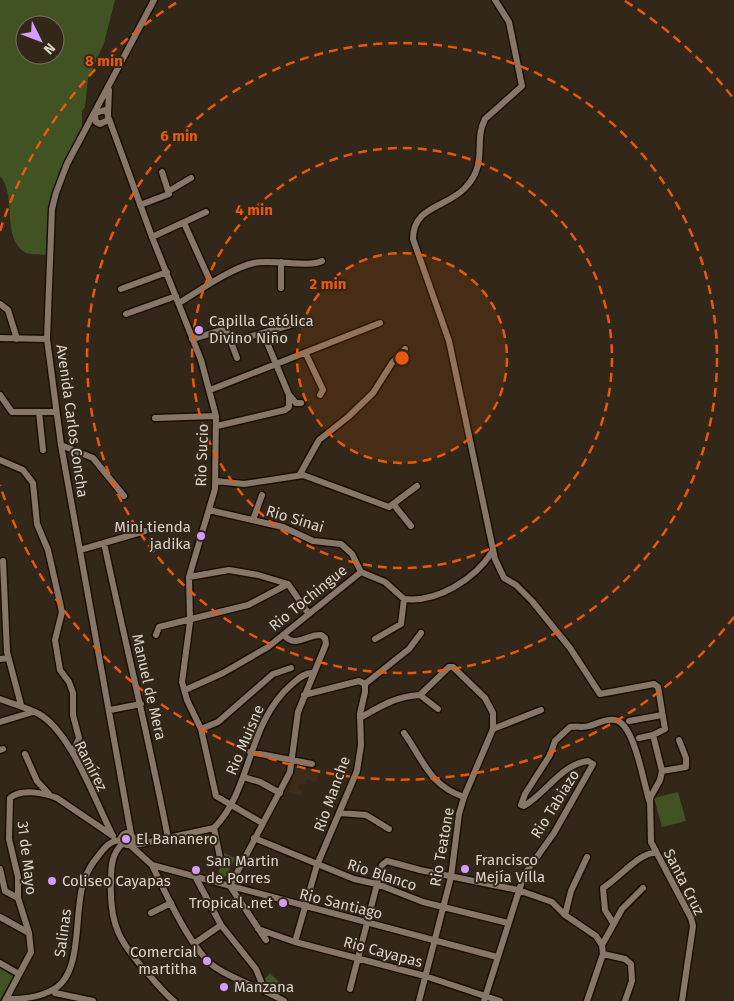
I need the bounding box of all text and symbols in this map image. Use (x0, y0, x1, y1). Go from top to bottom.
north arrow (15, 15, 65, 65)
text: N (40, 39, 59, 58)
text: 8 min (85, 52, 123, 70)
text: 6 min (160, 127, 198, 145)
text: 4 min (235, 201, 273, 219)
text: 2 min (310, 275, 346, 293)
place label: Capilla Católica Divino Niño (209, 312, 314, 347)
marker: Capilla Católica Divino Niño (193, 324, 205, 336)
street label: Avenida Carlos Concha (52, 343, 92, 499)
centre of rings (393, 349, 411, 367)
street label: Rio Sucio (192, 423, 212, 487)
street label: Rio Sinai (264, 502, 326, 536)
place label: Mini tienda jadika (114, 518, 191, 553)
marker: Mini tienda jadika (195, 530, 207, 542)
street label: Rio Tochingue (265, 561, 351, 635)
street label: Manuel de Mera (128, 632, 170, 742)
street label: Rio Muisne (222, 702, 268, 778)
street label: Ramírez (71, 738, 112, 795)
street label: Rio Manche (310, 754, 354, 834)
street label: Rio Tabiazo (527, 766, 583, 842)
street label: Rio Teatone (426, 806, 458, 888)
street label: 31 de Mayo (14, 820, 40, 896)
place label: El Bananero (136, 830, 218, 848)
marker: El Bananero (120, 833, 132, 845)
street label: Santa Cruz (660, 846, 709, 918)
place label: Francisco Mejía Villa (475, 851, 545, 886)
place label: San Martin de Porres (206, 852, 279, 887)
street label: Rio Blanco (345, 855, 419, 895)
marker: Francisco Mejía Villa (459, 863, 471, 875)
marker: San Martin de Porres (190, 864, 202, 876)
place label: Coliseo Cayapas (62, 872, 171, 890)
marker: Coliseo Cayapas (46, 875, 58, 887)
street label: Rio Santiago (298, 885, 384, 923)
place label: Tropical .net (189, 894, 274, 912)
marker: Tropical .net (277, 897, 289, 909)
street label: Salinas (51, 908, 75, 958)
street label: Rio Cayapas (341, 933, 425, 971)
place label: Comercial martitha (130, 943, 198, 978)
marker: Comercial martitha (201, 955, 213, 967)
place label: Manzana (234, 978, 294, 996)
marker: Manzana (218, 981, 230, 993)

